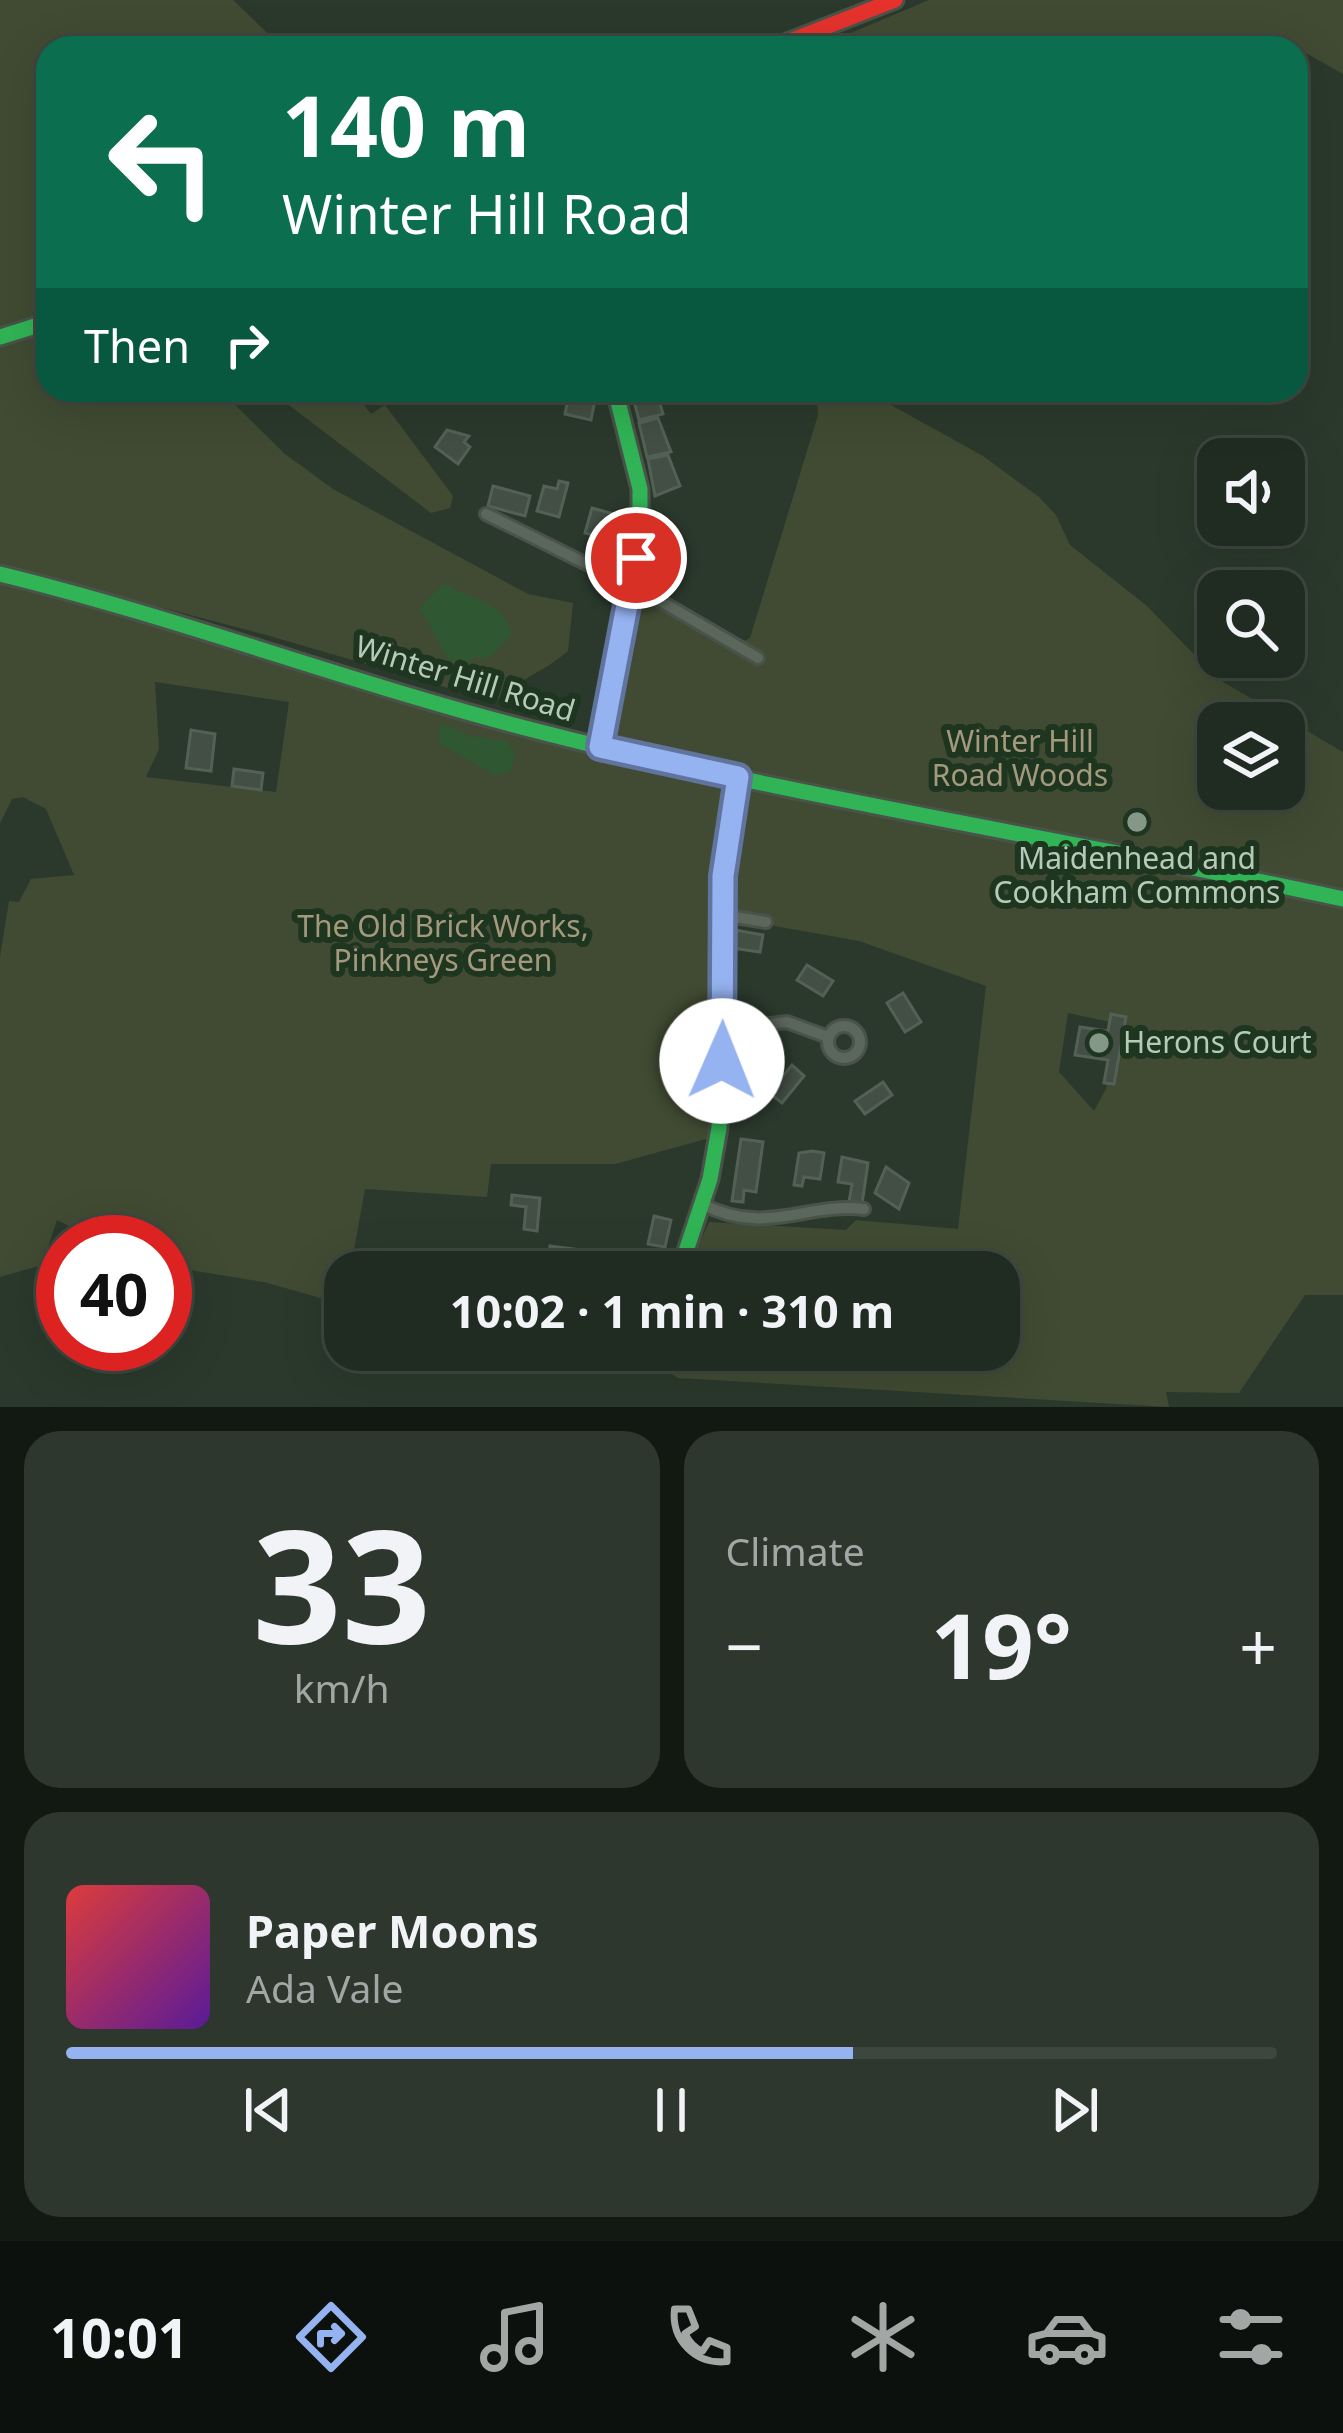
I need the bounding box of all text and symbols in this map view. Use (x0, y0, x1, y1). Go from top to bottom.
text: 140 m (282, 67, 530, 182)
icon: left (84, 84, 240, 240)
text: Winter Hill Road (282, 176, 691, 250)
icon: right (214, 312, 280, 378)
text: Then (84, 315, 190, 376)
map controls (1197, 438, 1305, 810)
button: sound (1197, 438, 1305, 546)
pin (585, 507, 687, 609)
icon: arrive (603, 525, 669, 591)
button: search (1197, 570, 1305, 678)
street label: Winter Hill Road (351, 625, 580, 730)
button: layers (1197, 702, 1305, 810)
park label: Winter Hill Road Woods (932, 720, 1108, 795)
marker: Maidenhead and Cookham Commons (1124, 809, 1150, 835)
place label: Maidenhead and Cookham Commons (994, 837, 1280, 912)
park label: The Old Brick Works, Pinkneys Green (297, 905, 589, 980)
position arrow (659, 998, 785, 1124)
place label: Herons Court (1123, 1021, 1312, 1062)
marker: Herons Court (1086, 1030, 1112, 1056)
speed limit sign: 40 (36, 1215, 192, 1371)
text: 10:02 · 1 min · 310 m (450, 1280, 894, 1341)
text: 33 (253, 1476, 431, 1689)
text: Climate (726, 1524, 865, 1577)
text: 19° (931, 1583, 1072, 1705)
text: − (726, 1600, 763, 1690)
text: + (1239, 1600, 1277, 1690)
text: km/h (294, 1661, 390, 1714)
text: Paper Moons (246, 1900, 539, 1961)
text: Ada Vale (246, 1961, 403, 2014)
icon: previous (235, 2077, 301, 2143)
icon: pause (638, 2077, 704, 2143)
icon: next (1042, 2077, 1108, 2143)
icon: directions (289, 2295, 373, 2379)
icon: music (473, 2295, 557, 2379)
icon: phone (657, 2295, 741, 2379)
icon: climate (841, 2295, 925, 2379)
icon: car (1025, 2295, 1109, 2379)
icon: filters (1209, 2295, 1293, 2379)
text: 10:01 (50, 2300, 189, 2374)

